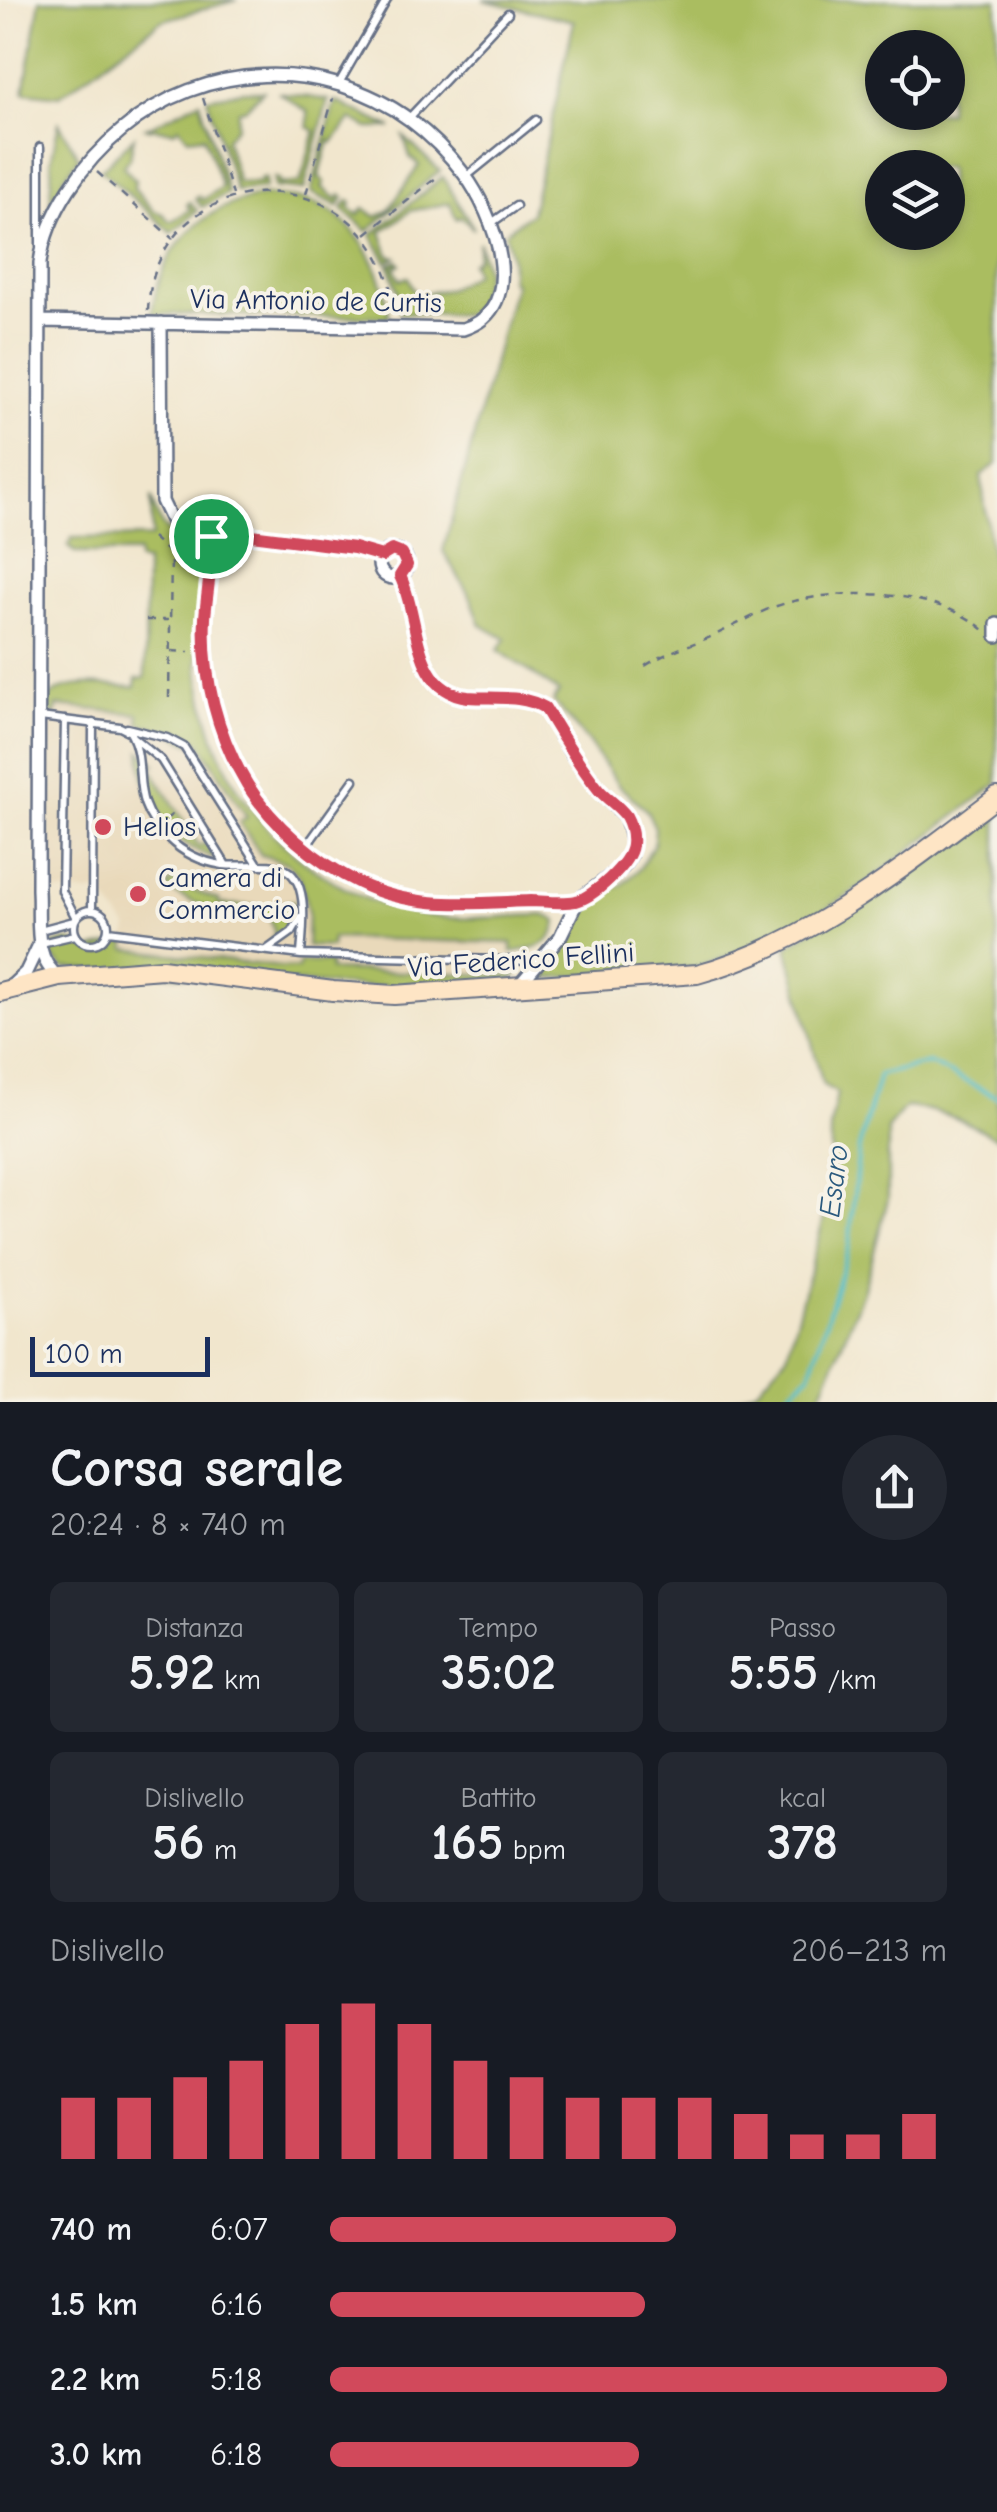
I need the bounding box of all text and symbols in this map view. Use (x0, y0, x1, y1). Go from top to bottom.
map controls (865, 30, 965, 250)
button: locate (865, 30, 965, 130)
button: layers (865, 150, 965, 250)
street label: Via Antonio de Curtis (190, 283, 442, 319)
pin (169, 494, 254, 579)
icon: arrive (184, 509, 239, 564)
place label: Helios (123, 811, 196, 843)
marker: Helios (92, 816, 114, 838)
place label: Camera di Commercio (158, 862, 295, 926)
marker: Camera di Commercio (127, 883, 149, 905)
street label: Via Federico Fellini (407, 936, 635, 984)
water label: Esaro (812, 1143, 856, 1219)
scale bar (30, 1332, 210, 1376)
text: 100 m (45, 1338, 123, 1370)
button: share (842, 1435, 947, 1540)
text: Corsa serale (50, 1436, 343, 1500)
text: 20:24 · 8 × 740 m (50, 1506, 286, 1543)
text: Distanza (145, 1612, 244, 1644)
text: Tempo (459, 1612, 538, 1644)
text: Passo (769, 1612, 836, 1644)
text: 5.92 (128, 1644, 215, 1702)
text: 35:02 (441, 1644, 556, 1702)
text: 5:55 (728, 1644, 818, 1702)
text: km (215, 1664, 261, 1696)
text: /km (818, 1664, 877, 1696)
text: Dislivello (144, 1782, 245, 1814)
text: Battito (460, 1782, 537, 1814)
text: kcal (779, 1782, 826, 1814)
text: 56 (152, 1814, 205, 1872)
text: 165 (431, 1814, 504, 1872)
text: 378 (767, 1814, 838, 1872)
text: m (205, 1834, 237, 1866)
text: bpm (504, 1834, 566, 1866)
text: Dislivello (50, 1932, 165, 1969)
text: 206–213 m (791, 1932, 947, 1969)
text: 740 m (50, 2211, 132, 2248)
text: 6:07 (210, 2211, 268, 2248)
text: 1.5 km (50, 2286, 138, 2323)
text: 6:16 (210, 2286, 263, 2323)
text: 2.2 km (50, 2361, 140, 2398)
text: 5:18 (210, 2361, 262, 2398)
text: 3.0 km (50, 2436, 142, 2473)
text: 6:18 (210, 2436, 262, 2473)

